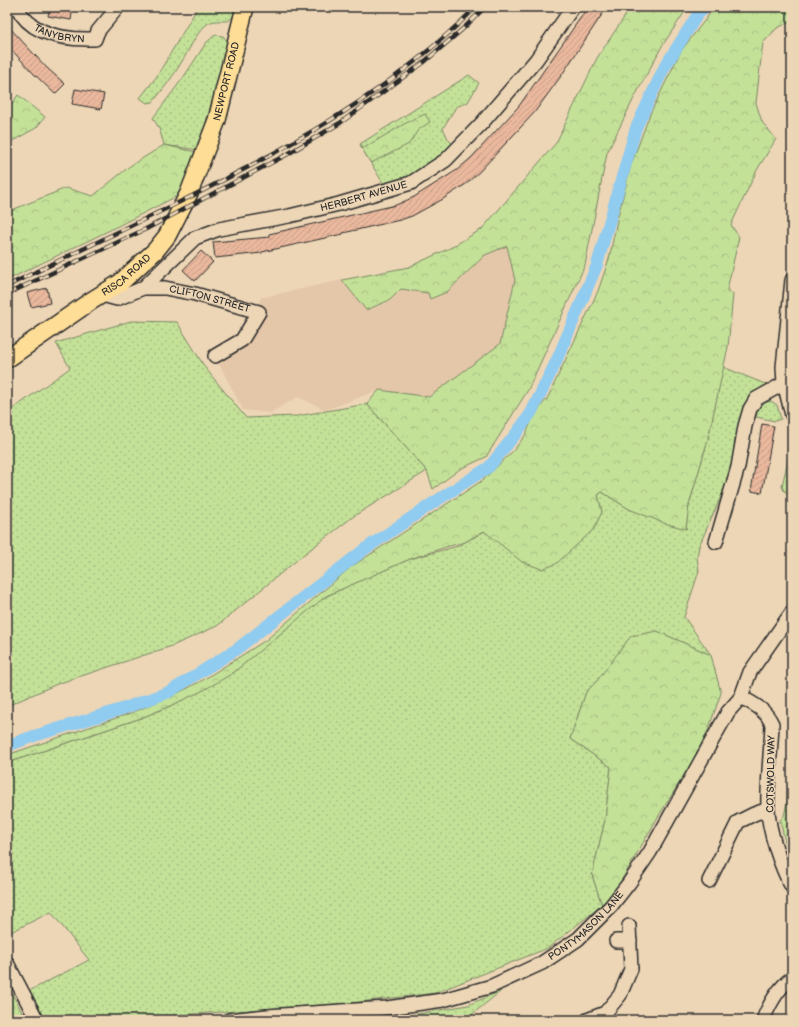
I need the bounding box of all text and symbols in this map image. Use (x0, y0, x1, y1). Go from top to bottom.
street label: TANYBRYN (32, 22, 85, 45)
street label: NEWPORT ROAD (211, 41, 242, 122)
street label: HERBERT AVENUE (319, 178, 409, 214)
street label: RISCA ROAD (100, 252, 153, 299)
street label: CLIFTON STREET (168, 283, 252, 315)
street label: COTSWOLD WAY (764, 735, 778, 813)
street label: PONTYMASON LANE (546, 889, 626, 963)

